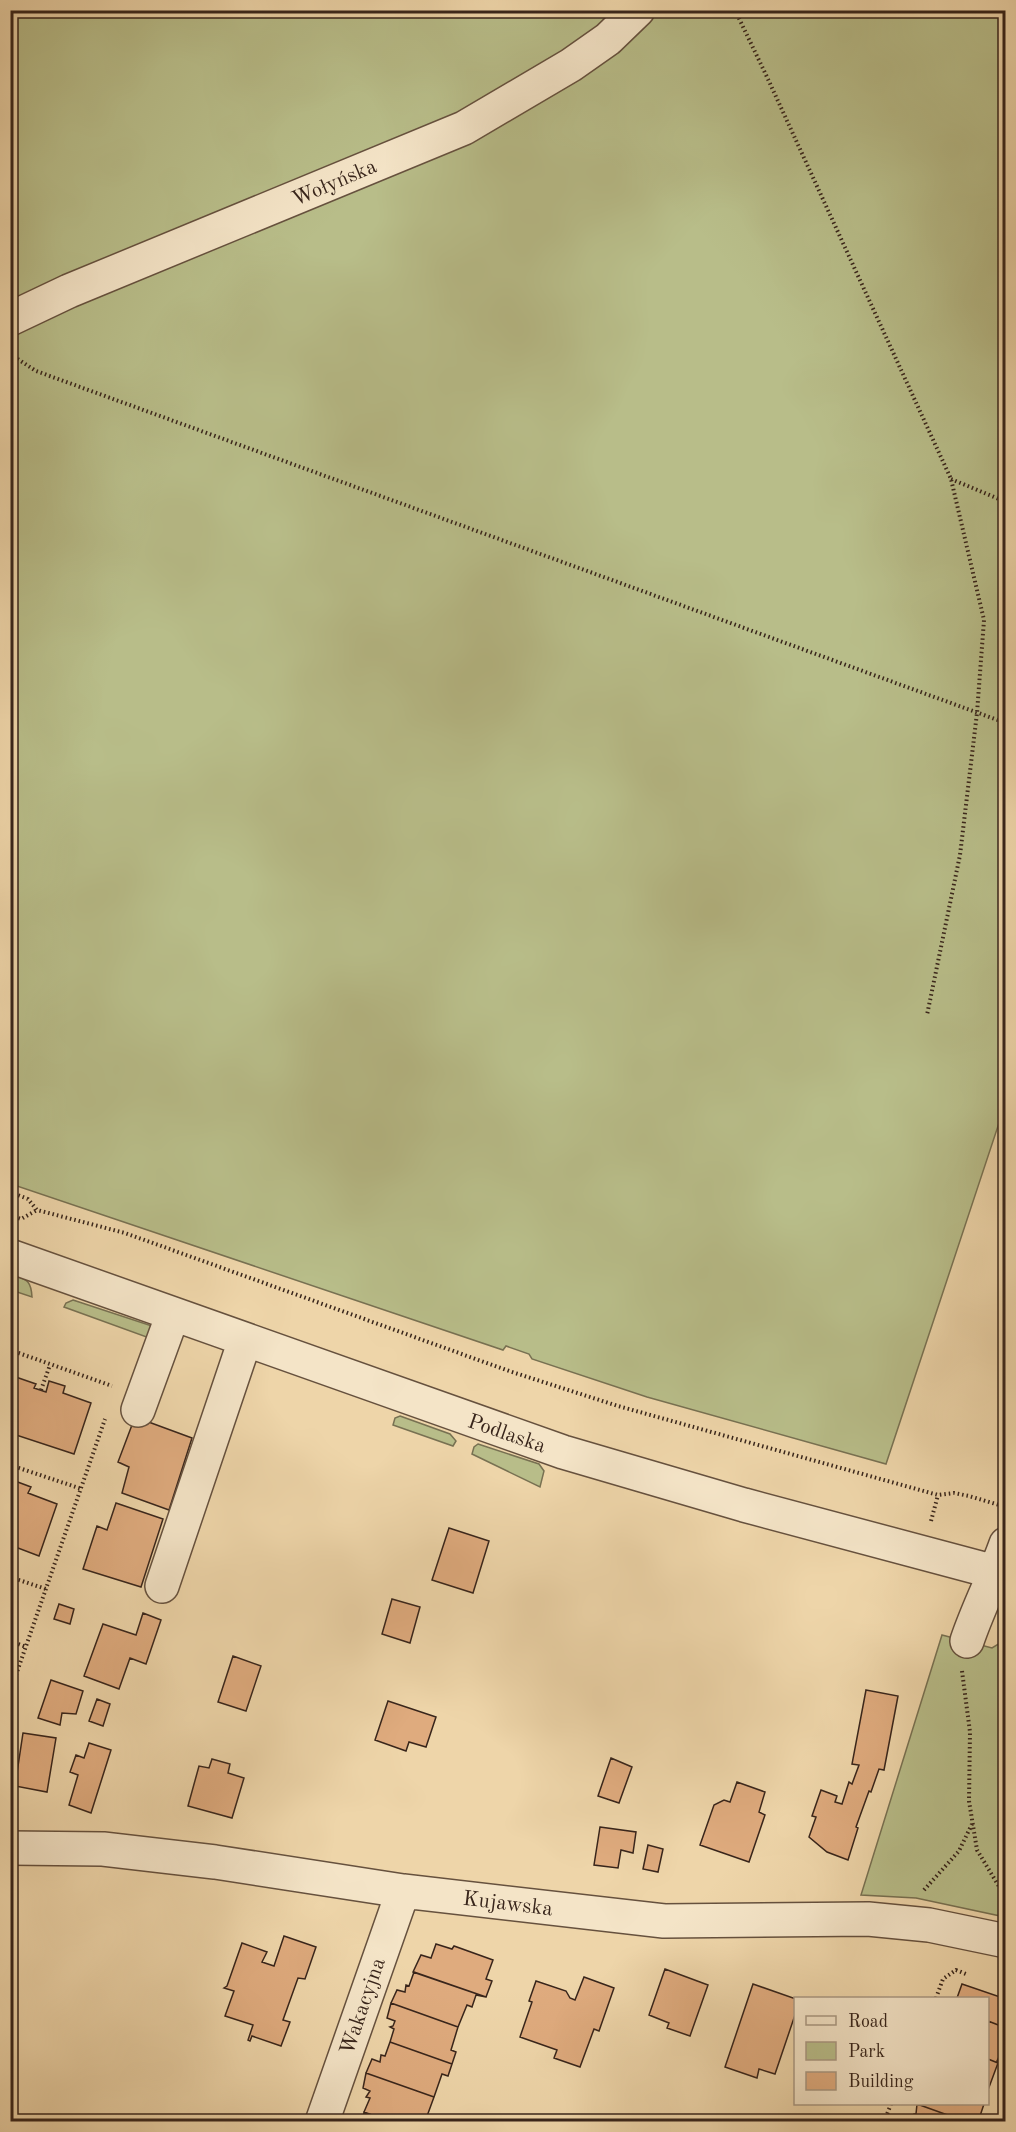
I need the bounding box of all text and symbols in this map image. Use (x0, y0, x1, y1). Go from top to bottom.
street label: Wołyńska (289, 156, 380, 211)
street label: Podlaska (465, 1411, 548, 1458)
street label: Kujawska (462, 1889, 554, 1920)
street label: Wakacyjna (337, 1955, 390, 2058)
legend (794, 1997, 989, 2105)
text: Road (848, 2013, 888, 2031)
text: Park (848, 2043, 885, 2061)
text: Building (848, 2073, 914, 2091)

